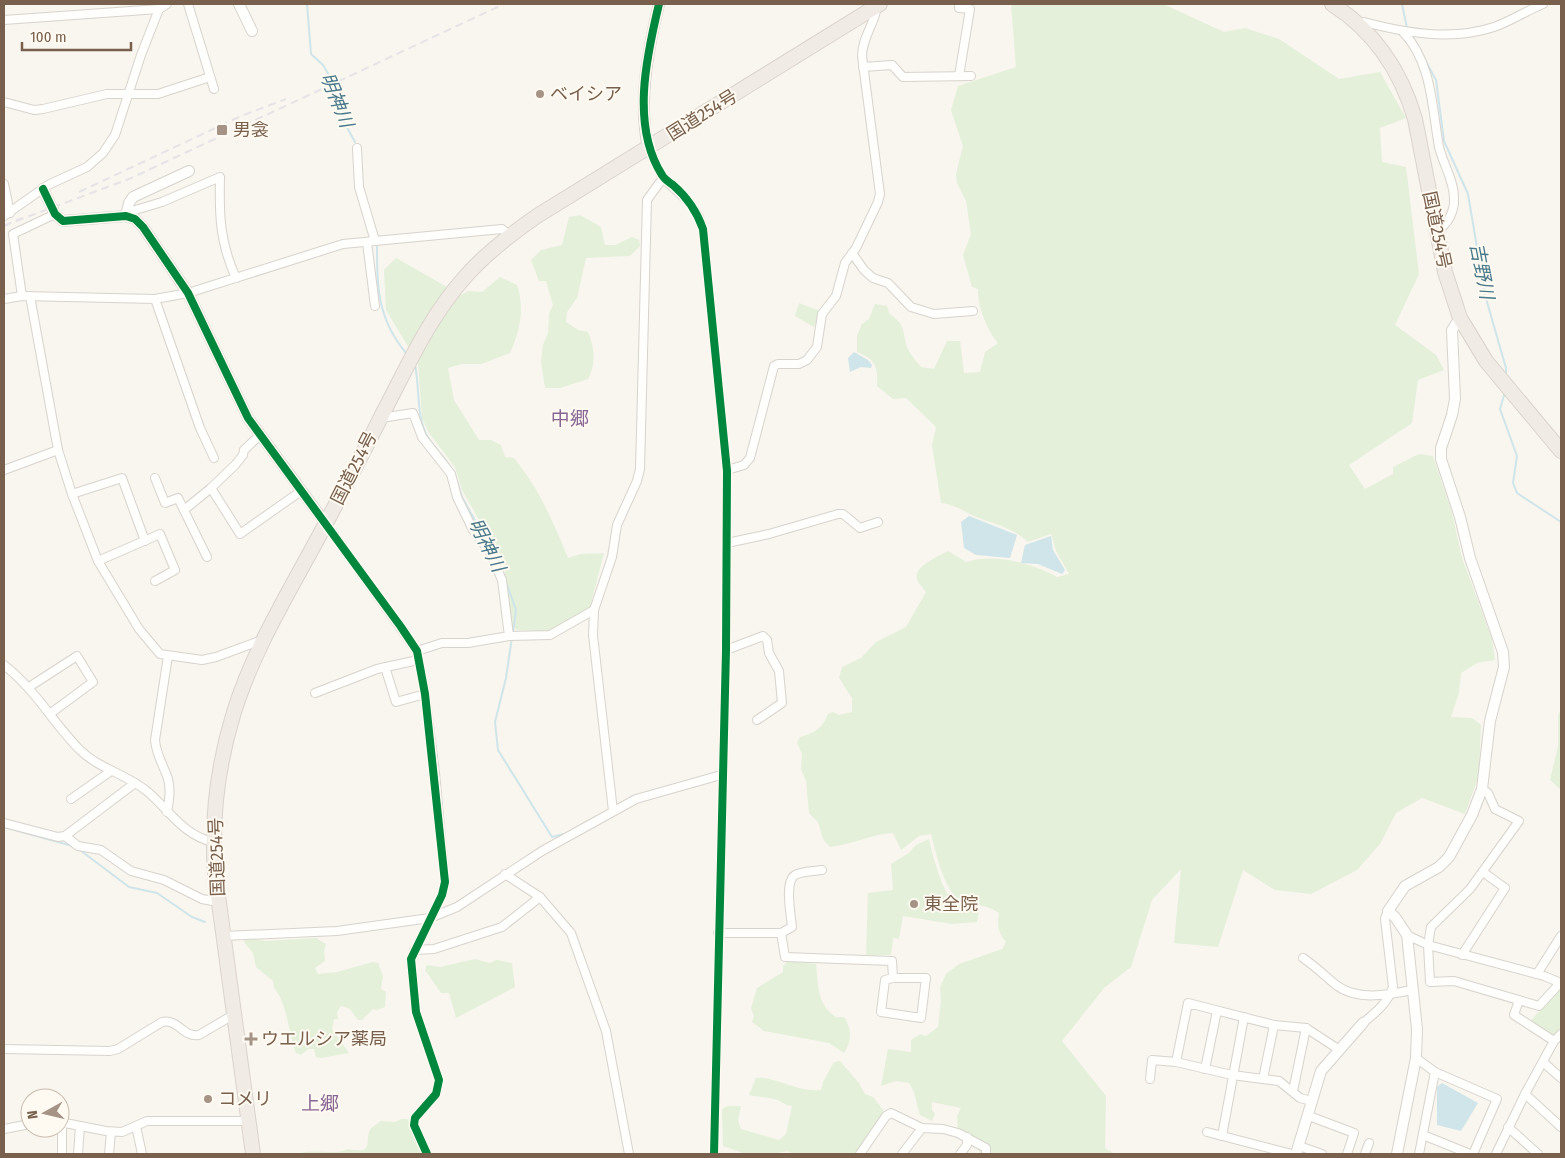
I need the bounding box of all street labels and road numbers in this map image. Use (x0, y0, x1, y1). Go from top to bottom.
street label: 国道254号 (663, 85, 741, 145)
street label: 国道254号 (1418, 189, 1456, 271)
street label: 国道254号 (326, 428, 382, 508)
street label: 国道254号 (205, 817, 229, 897)

